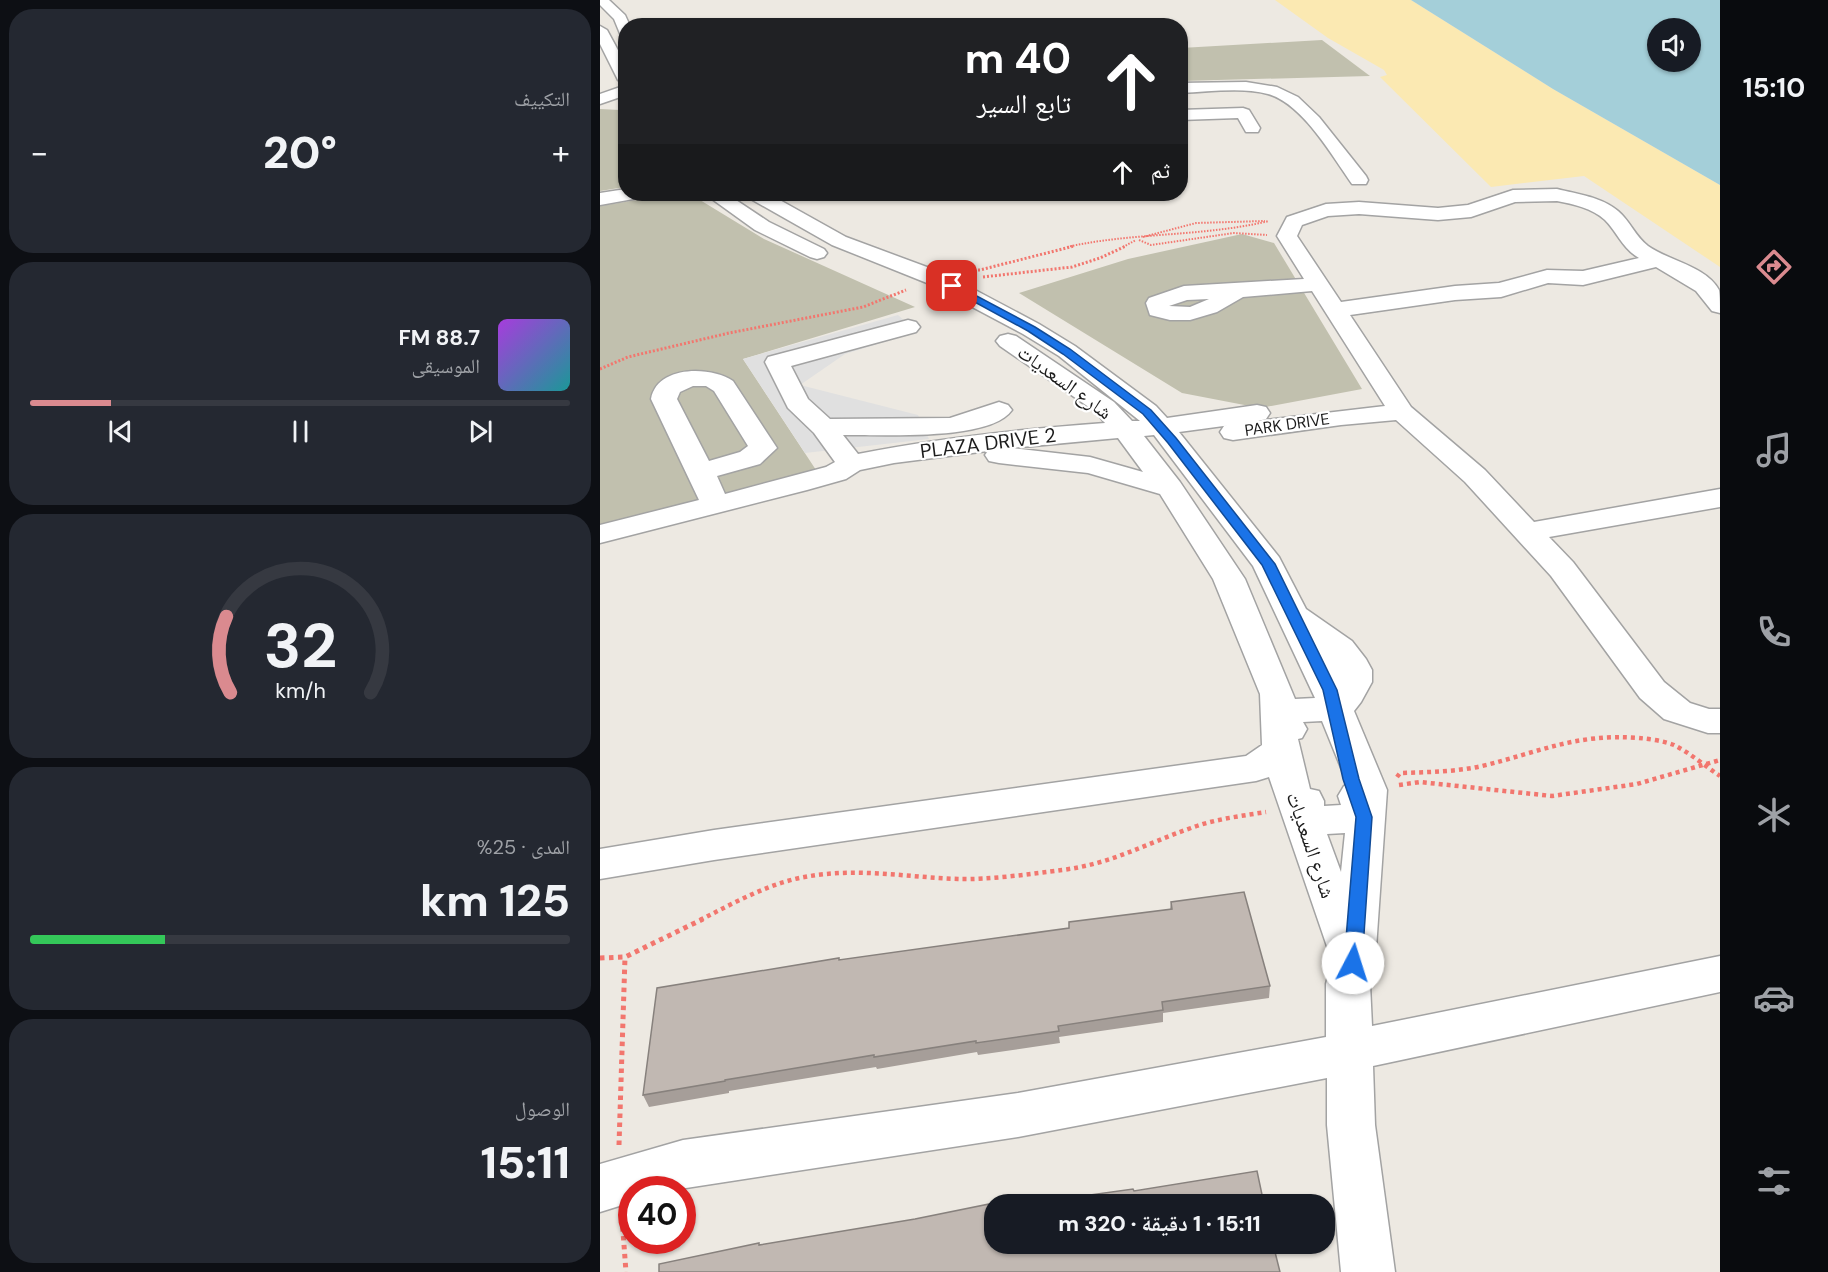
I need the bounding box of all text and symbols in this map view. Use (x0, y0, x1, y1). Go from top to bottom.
map controls (1647, 18, 1701, 72)
button: sound (1647, 18, 1701, 72)
text: 40 m (965, 31, 1071, 86)
icon: ahead (1092, 42, 1170, 120)
text: 15:10 (1743, 70, 1805, 105)
text: التكييف (514, 86, 570, 112)
text: تابع السير (977, 86, 1071, 121)
text: 20° (263, 123, 337, 182)
text: − (30, 131, 48, 174)
text: + (552, 131, 570, 174)
icon: ahead (1106, 156, 1139, 189)
text: ثم (1151, 156, 1170, 185)
icon: directions (1753, 246, 1795, 288)
pin (926, 260, 977, 311)
icon: arrive (935, 269, 968, 302)
text: 88.7 FM (399, 323, 480, 352)
street label: شارع السعديات (1013, 339, 1117, 425)
text: الموسيقى (412, 353, 480, 379)
street label: PARK DRIVE (1243, 408, 1331, 441)
icon: previous (104, 415, 137, 448)
icon: pause (284, 415, 317, 448)
icon: next (464, 415, 497, 448)
street label: PLAZA DRIVE 2 (919, 422, 1057, 464)
icon: music (1753, 429, 1795, 471)
text: 32 (263, 605, 337, 686)
icon: phone (1753, 611, 1795, 653)
text: km/h (275, 677, 325, 705)
street label: شارع السعديات (1281, 788, 1341, 902)
icon: climate (1753, 794, 1795, 836)
text: المدى · 25% (477, 834, 570, 860)
text: 125 km (420, 871, 570, 930)
position arrow (1321, 931, 1385, 995)
icon: car (1753, 977, 1795, 1019)
text: الوصول (515, 1096, 570, 1122)
text: 15:11 (480, 1133, 570, 1192)
icon: filters (1753, 1160, 1795, 1202)
speed limit sign: 40 (618, 1176, 696, 1254)
text: 15:11 · 1 دقيقة · 320 m (1058, 1209, 1261, 1238)

